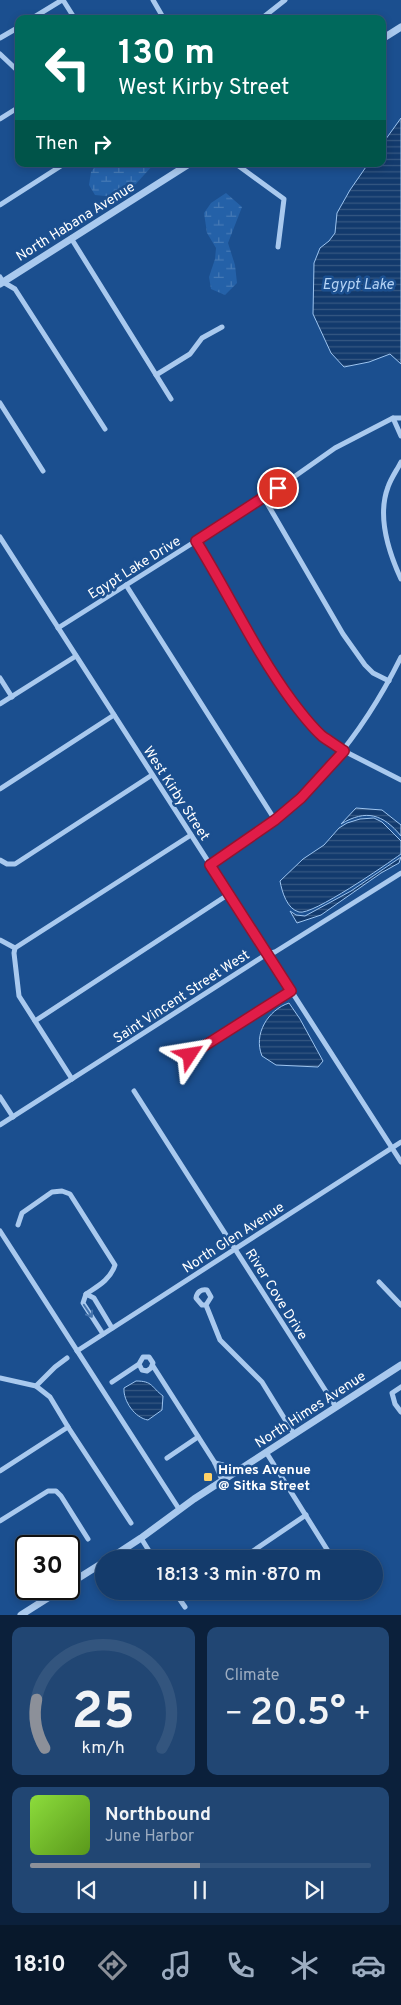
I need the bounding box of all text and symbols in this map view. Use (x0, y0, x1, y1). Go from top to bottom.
text: 130 m (118, 32, 215, 76)
icon: left (35, 35, 100, 100)
text: West Kirby Street (118, 75, 289, 102)
icon: right (88, 130, 116, 158)
text: Then (35, 132, 78, 156)
street label: North Habana Avenue (13, 179, 138, 266)
water label: Egypt Lake (322, 276, 394, 295)
pin (257, 467, 299, 509)
icon: arrive (264, 474, 292, 502)
street label: Egypt Lake Drive (85, 533, 184, 604)
street label: West Kirby Street (139, 743, 213, 844)
street label: Saint Vincent Street West (111, 947, 253, 1048)
position arrow (163, 1028, 215, 1080)
street label: North Glen Avenue (180, 1199, 288, 1277)
street label: River Cove Drive (241, 1246, 311, 1344)
one-way arrow (83, 1304, 93, 1318)
street label: North Himes Avenue (252, 1368, 369, 1452)
place label: Himes Avenue @ Sitka Street (218, 1462, 311, 1495)
marker: Himes Avenue @ Sitka Street (202, 1471, 214, 1483)
speed limit sign: 30 (15, 1535, 80, 1600)
text: 18:13 · 3 min · 870 m (157, 1563, 321, 1587)
text: Climate (225, 1666, 279, 1686)
text: 25 (71, 1681, 135, 1747)
text: 20.5° (250, 1690, 346, 1739)
text: − (225, 1697, 243, 1733)
text: + (353, 1697, 371, 1733)
text: km/h (82, 1737, 125, 1760)
text: Northbound (105, 1803, 211, 1827)
text: June Harbor (105, 1827, 194, 1847)
icon: previous (73, 1876, 101, 1904)
icon: pause (186, 1876, 214, 1904)
icon: next (300, 1876, 328, 1904)
icon: directions (95, 1948, 130, 1983)
icon: music (159, 1948, 194, 1983)
icon: phone (223, 1948, 258, 1983)
icon: climate (287, 1948, 322, 1983)
icon: car (351, 1948, 386, 1983)
text: 18:10 (15, 1952, 66, 1979)

